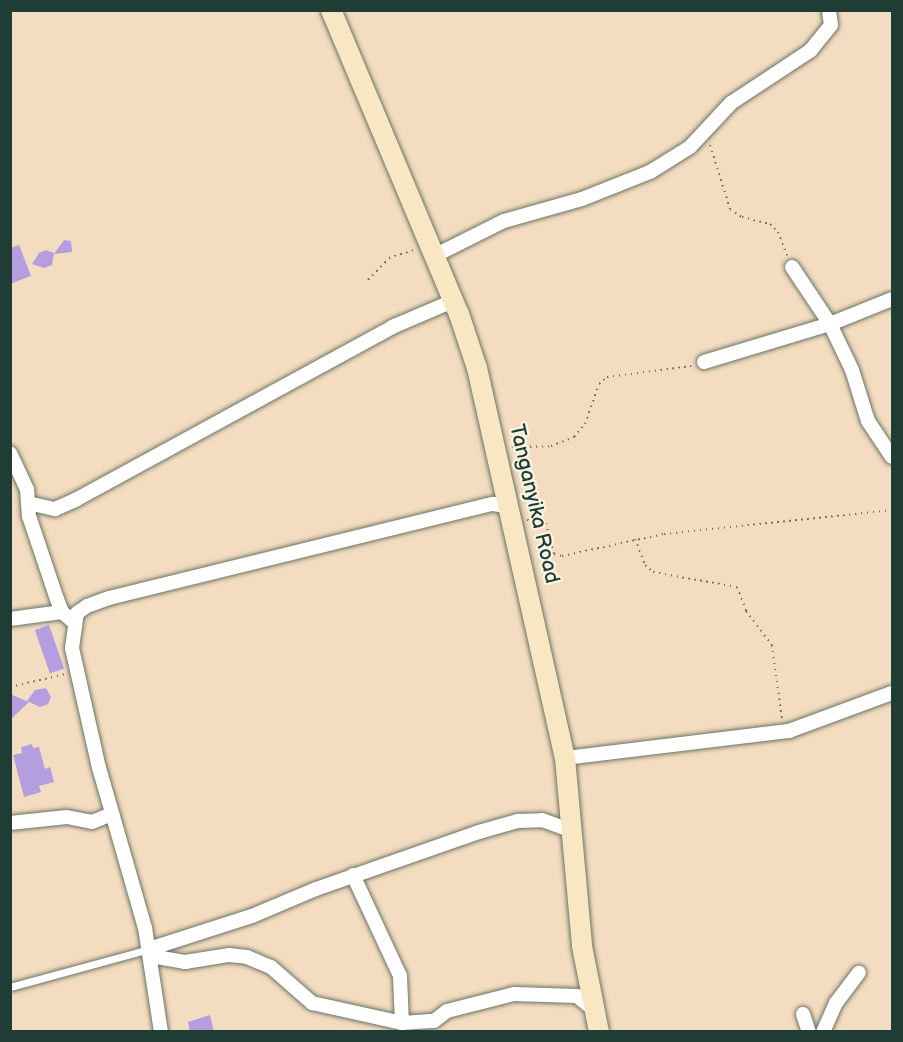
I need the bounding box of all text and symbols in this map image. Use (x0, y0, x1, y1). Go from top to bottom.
street label: Tanganyika Road (503, 422, 565, 586)

